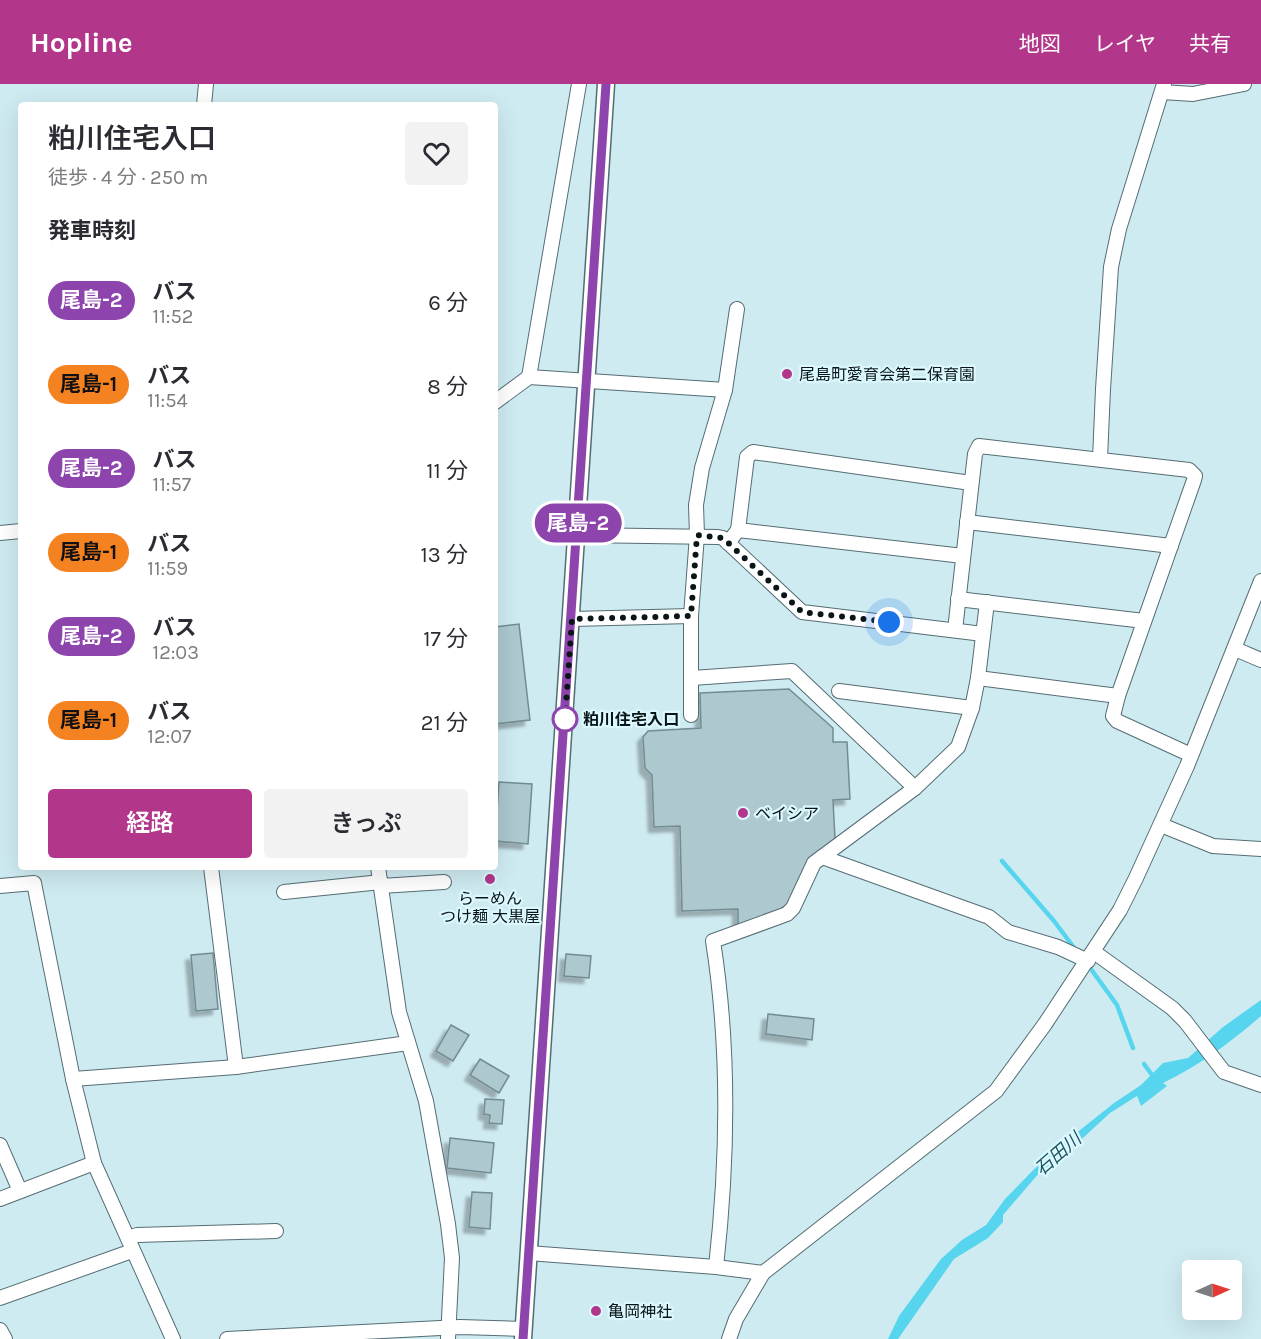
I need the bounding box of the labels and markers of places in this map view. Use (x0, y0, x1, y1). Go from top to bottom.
place label: 尾島町愛育会第二保育園 (799, 365, 975, 384)
marker: 尾島町愛育会第二保育園 (780, 367, 794, 381)
marker: 粕川住宅入口 (552, 706, 578, 732)
place label: 粕川住宅入口 (583, 710, 679, 729)
place label: ベイシア (755, 804, 819, 823)
marker: ベイシア (736, 806, 750, 820)
marker: らーめん つけ麺 大黒屋 (483, 872, 497, 886)
place label: らーめん つけ麺 大黒屋 (440, 889, 540, 926)
place label: 亀岡神社 (608, 1302, 672, 1321)
marker: 亀岡神社 (589, 1304, 603, 1318)

